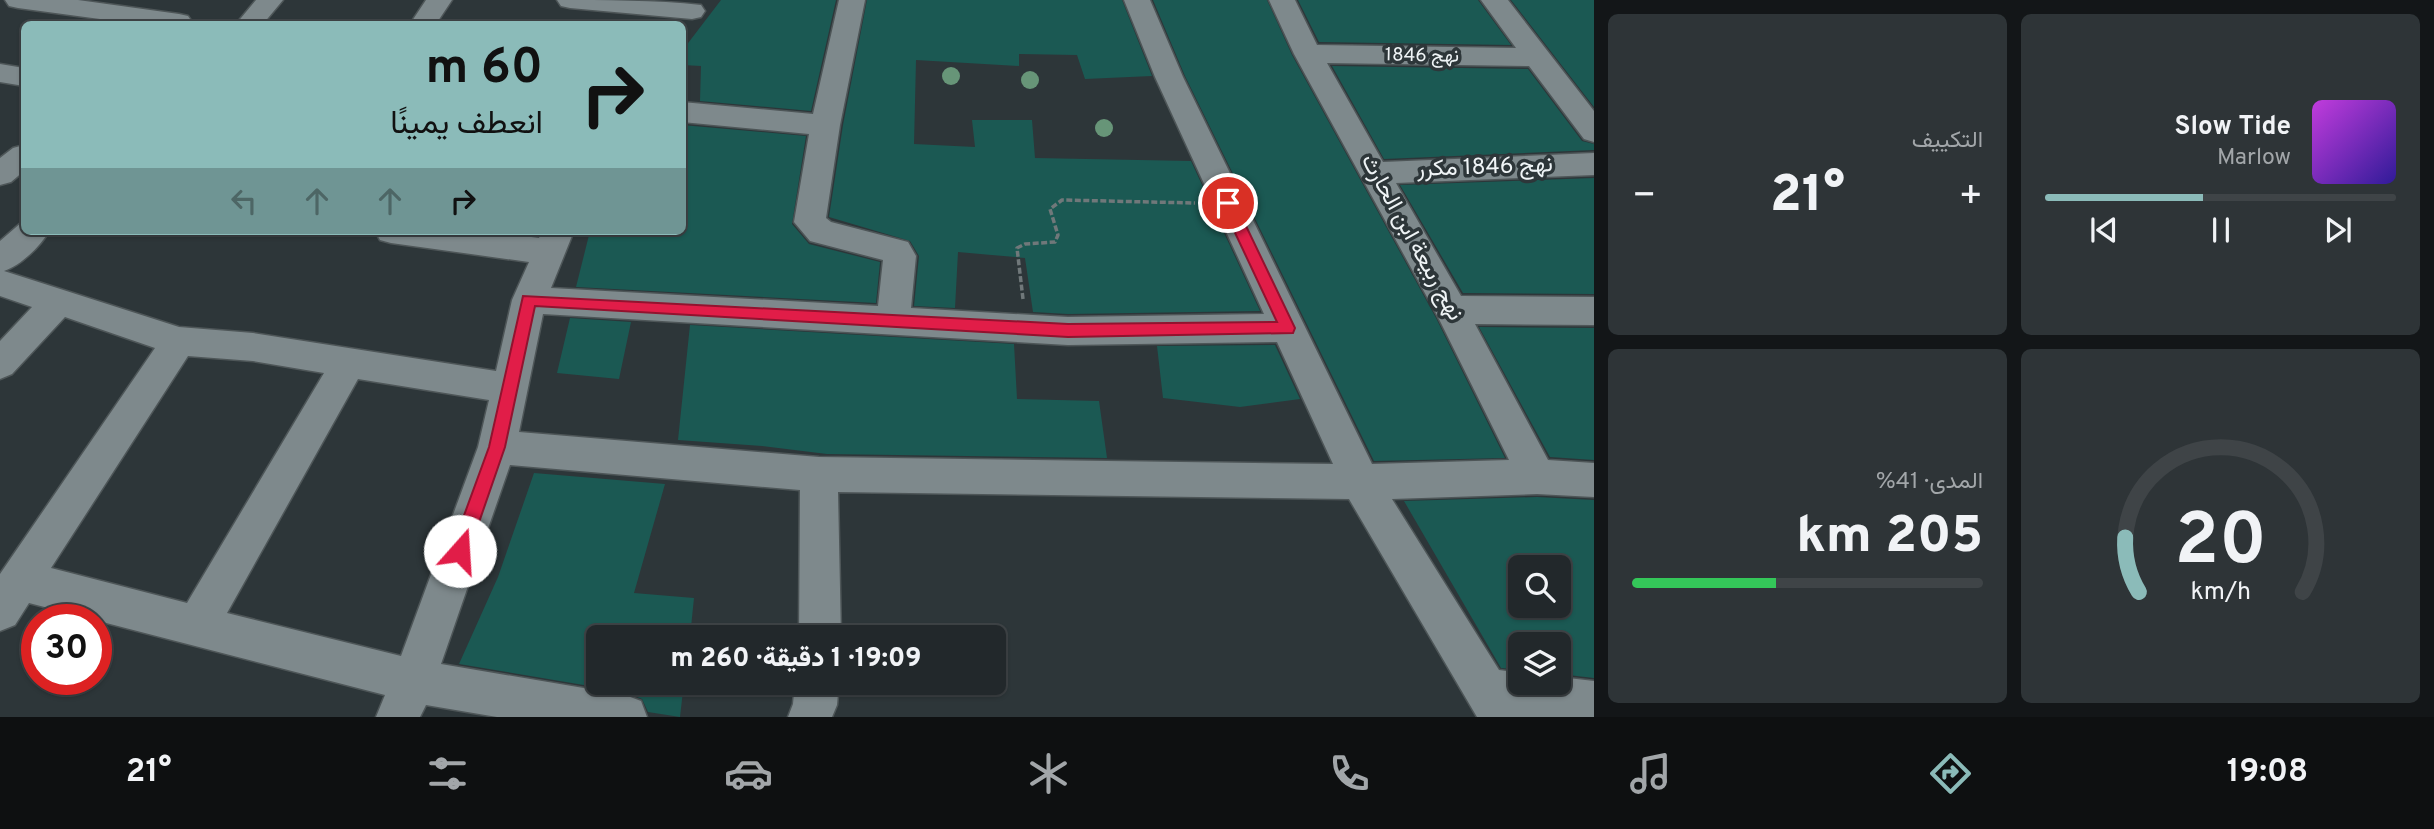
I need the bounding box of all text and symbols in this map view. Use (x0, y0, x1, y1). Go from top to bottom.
text: 60 m (425, 39, 543, 101)
street label: نهج 1846 (1385, 43, 1459, 69)
icon: right (567, 49, 658, 140)
text: انعطف يمينًا (390, 105, 543, 145)
text: Slow Tide (2175, 111, 2291, 144)
text: التكييف (1912, 127, 1983, 156)
text: Marlow (2217, 144, 2291, 173)
street label: نهج ربيعة ابن الحارث (1353, 150, 1469, 326)
street label: نهج 1846 مكرر (1416, 151, 1553, 185)
text: 21° (1770, 164, 1845, 230)
pin (1198, 173, 1258, 233)
text: − (1632, 173, 1657, 222)
text: + (1958, 173, 1983, 222)
icon: left (225, 182, 263, 220)
icon: ahead (298, 182, 336, 220)
icon: ahead (371, 182, 409, 220)
icon: right (444, 182, 482, 220)
icon: arrive (1209, 184, 1247, 222)
icon: previous (2085, 211, 2123, 249)
icon: pause (2202, 211, 2240, 249)
icon: next (2319, 211, 2357, 249)
text: المدى · 41% (1876, 468, 1983, 497)
text: 20 (2174, 498, 2267, 590)
text: 205 km (1796, 505, 1983, 571)
position arrow (423, 514, 497, 588)
map controls (1508, 555, 1571, 695)
button: search (1508, 555, 1571, 618)
text: km/h (2190, 577, 2251, 609)
speed limit sign: 30 (21, 604, 112, 695)
button: layers (1508, 632, 1571, 695)
text: 19:09 · 1 دقيقة · 260 m (671, 643, 921, 676)
icon: filters (423, 749, 472, 798)
icon: car (724, 749, 773, 798)
icon: climate (1024, 749, 1073, 798)
icon: phone (1325, 749, 1374, 798)
icon: music (1626, 749, 1675, 798)
icon: directions (1926, 749, 1975, 798)
text: 21° (126, 753, 172, 793)
text: 19:08 (2227, 753, 2308, 793)

